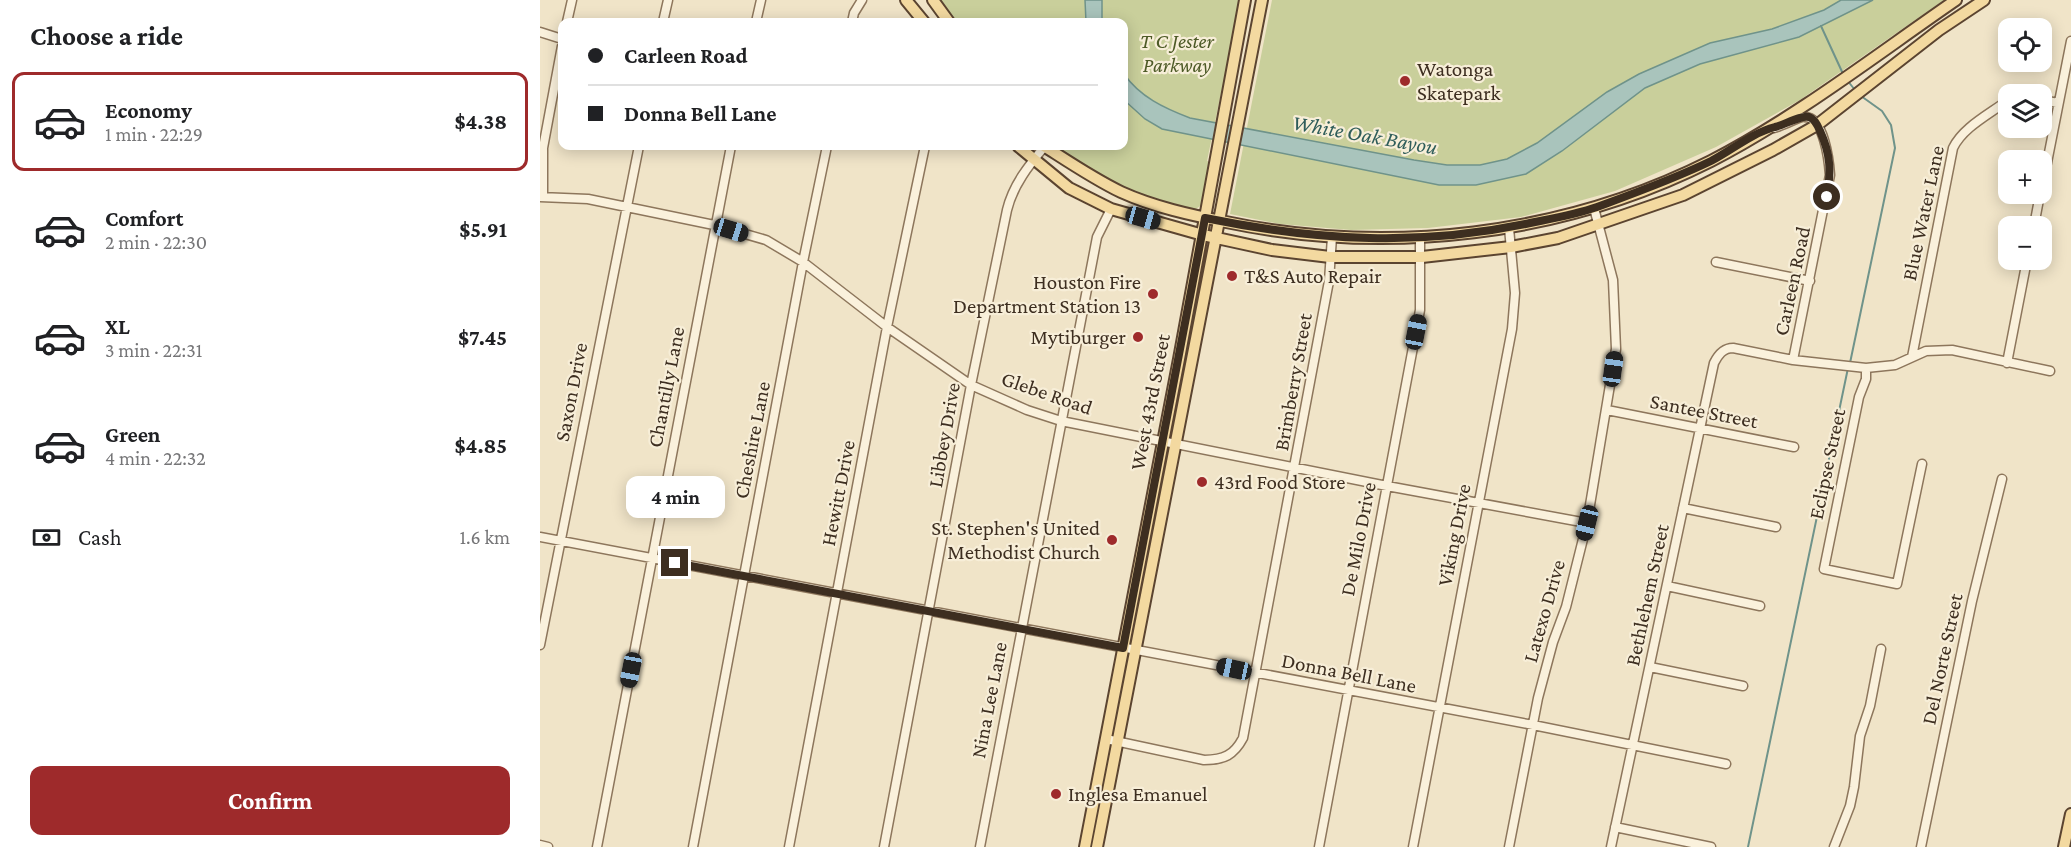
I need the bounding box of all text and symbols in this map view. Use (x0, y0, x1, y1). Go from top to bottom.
map controls (1998, 18, 2052, 270)
button: locate (1998, 18, 2052, 72)
text: Choose a ride (30, 21, 183, 51)
park label: T C Jester Parkway (1140, 29, 1215, 77)
text: Carleen Road (624, 43, 748, 68)
place label: Watonga Skatepark (1417, 57, 1501, 105)
marker: Watonga Skatepark (1398, 74, 1412, 88)
button: layers (1998, 84, 2052, 138)
icon: car (33, 95, 87, 149)
text: Economy (105, 98, 192, 123)
text: Donna Bell Lane (624, 101, 776, 126)
text: $4.38 (454, 109, 507, 134)
water label: White Oak Bayou (1291, 109, 1439, 160)
text: 1 min · 22:29 (105, 123, 203, 145)
street label: Blue Water Lane (1897, 143, 1949, 283)
button: + (1998, 150, 2052, 204)
route start (1813, 183, 1840, 210)
icon: car (33, 203, 87, 257)
car (1123, 204, 1163, 232)
text: Comfort (105, 206, 183, 231)
car (711, 216, 751, 244)
button: − (1998, 216, 2052, 270)
text: $5.91 (459, 217, 507, 242)
street label: Carleen Road (1769, 224, 1815, 338)
text: 2 min · 22:30 (105, 231, 207, 253)
place label: T&S Auto Repair (1244, 264, 1382, 288)
marker: T&S Auto Repair (1225, 269, 1239, 283)
place label: Houston Fire Department Station 13 (953, 270, 1141, 318)
marker: Houston Fire Department Station 13 (1146, 287, 1160, 301)
street label: Brimberry Street (1269, 310, 1317, 453)
icon: car (33, 311, 87, 365)
car (1404, 313, 1428, 351)
text: XL (105, 314, 130, 339)
text: $7.45 (458, 325, 507, 350)
street label: Chantilly Lane (643, 325, 689, 449)
place label: Mytiburger (1031, 325, 1127, 349)
marker: Mytiburger (1131, 330, 1145, 344)
street label: West 43rd Street (1125, 331, 1175, 472)
text: 3 min · 22:31 (105, 339, 202, 361)
street label: Saxon Drive (550, 340, 592, 444)
car (1602, 350, 1624, 388)
street label: Glebe Road (998, 366, 1096, 420)
street label: Cheshire Lane (729, 379, 775, 501)
street label: Libbey Drive (923, 381, 965, 489)
street label: Santee Street (1648, 389, 1761, 433)
street label: Eclipse Street (1804, 405, 1851, 522)
icon: car (33, 419, 87, 473)
text: Green (105, 422, 161, 447)
text: $4.85 (455, 433, 507, 458)
street label: Hewitt Drive (816, 438, 860, 548)
text: 4 min · 22:32 (105, 447, 206, 469)
place label: 43rd Food Store (1214, 470, 1346, 494)
marker: 43rd Food Store (1195, 475, 1209, 489)
callout: 4 min (626, 476, 724, 518)
street label: De Milo Drive (1335, 480, 1381, 598)
street label: Viking Drive (1432, 482, 1476, 588)
text: 4 min (651, 486, 700, 508)
car (1574, 503, 1600, 543)
place label: St. Stephen's United Methodist Church (931, 516, 1100, 564)
icon: cash (30, 521, 63, 554)
street label: Bethlehem Street (1620, 521, 1674, 668)
text: Cash (78, 525, 122, 550)
text: 1.6 km (459, 526, 510, 548)
marker: St. Stephen's United Methodist Church (1105, 533, 1119, 547)
route end (661, 549, 688, 576)
street label: Latexo Drive (1518, 557, 1570, 665)
street label: Del Norte Street (1916, 590, 1968, 727)
street label: Nina Lee Lane (966, 640, 1012, 760)
street label: Donna Bell Lane (1279, 648, 1419, 698)
car (619, 651, 643, 689)
car (1215, 656, 1253, 682)
button: Confirm (30, 766, 510, 835)
place label: Inglesa Emanuel (1068, 782, 1208, 806)
marker: Inglesa Emanuel (1049, 787, 1063, 801)

